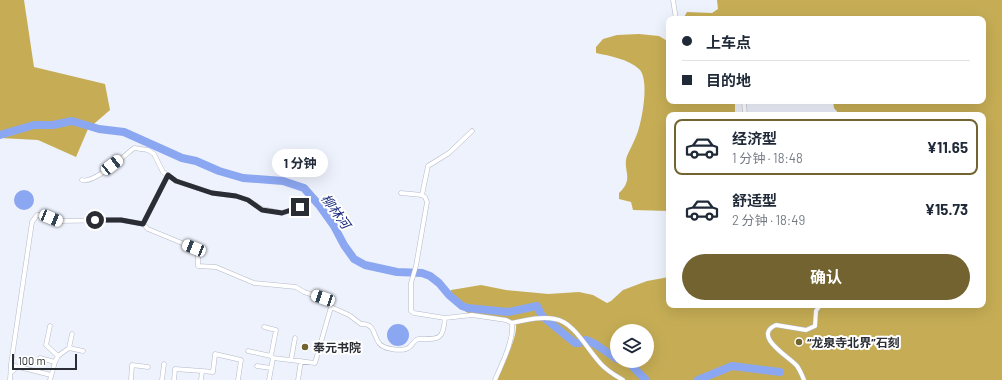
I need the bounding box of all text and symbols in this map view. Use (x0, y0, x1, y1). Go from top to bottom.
text: 上车点 (706, 33, 751, 51)
text: 目的地 (706, 71, 751, 89)
icon: car (684, 129, 720, 165)
text: 经济型 (732, 129, 777, 147)
text: ¥11.65 (927, 138, 968, 156)
callout: 1 分钟 (272, 149, 328, 177)
text: 1 分钟 · 18:48 (732, 150, 803, 166)
car (99, 153, 125, 177)
text: 1 分钟 (283, 155, 317, 171)
water label: 柳林河 (318, 191, 356, 234)
icon: car (684, 191, 720, 227)
text: 舒适型 (732, 191, 777, 209)
route end (291, 198, 309, 216)
text: ¥15.73 (925, 200, 968, 218)
car (38, 208, 64, 228)
route start (86, 211, 104, 229)
text: 2 分钟 · 18:49 (732, 212, 805, 228)
car (181, 238, 207, 258)
button: 确认 (682, 254, 970, 300)
car (310, 288, 336, 308)
map controls (610, 324, 654, 368)
button: layers (610, 324, 654, 368)
place label: “龙泉寺北界”石刻 (807, 335, 900, 349)
marker: “龙泉寺北界”石刻 (794, 337, 804, 347)
place label: 奉元书院 (313, 340, 361, 354)
marker: 奉元书院 (300, 342, 310, 352)
scale bar (12, 352, 77, 371)
text: 100 m (18, 354, 46, 367)

